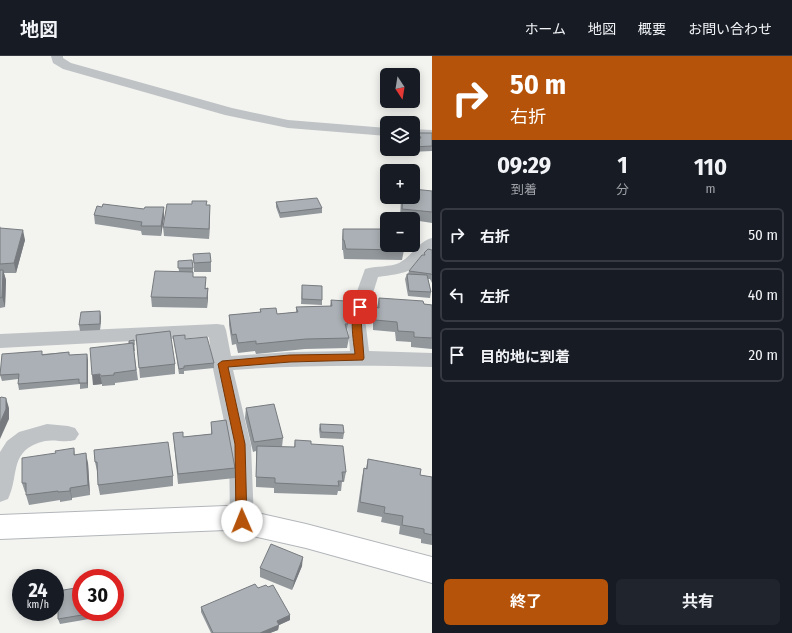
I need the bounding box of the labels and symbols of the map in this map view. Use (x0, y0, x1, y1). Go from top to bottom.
north arrow (380, 68, 420, 108)
pin (343, 290, 377, 324)
position arrow (221, 500, 263, 542)
speed limit sign: 30 (72, 569, 124, 621)

